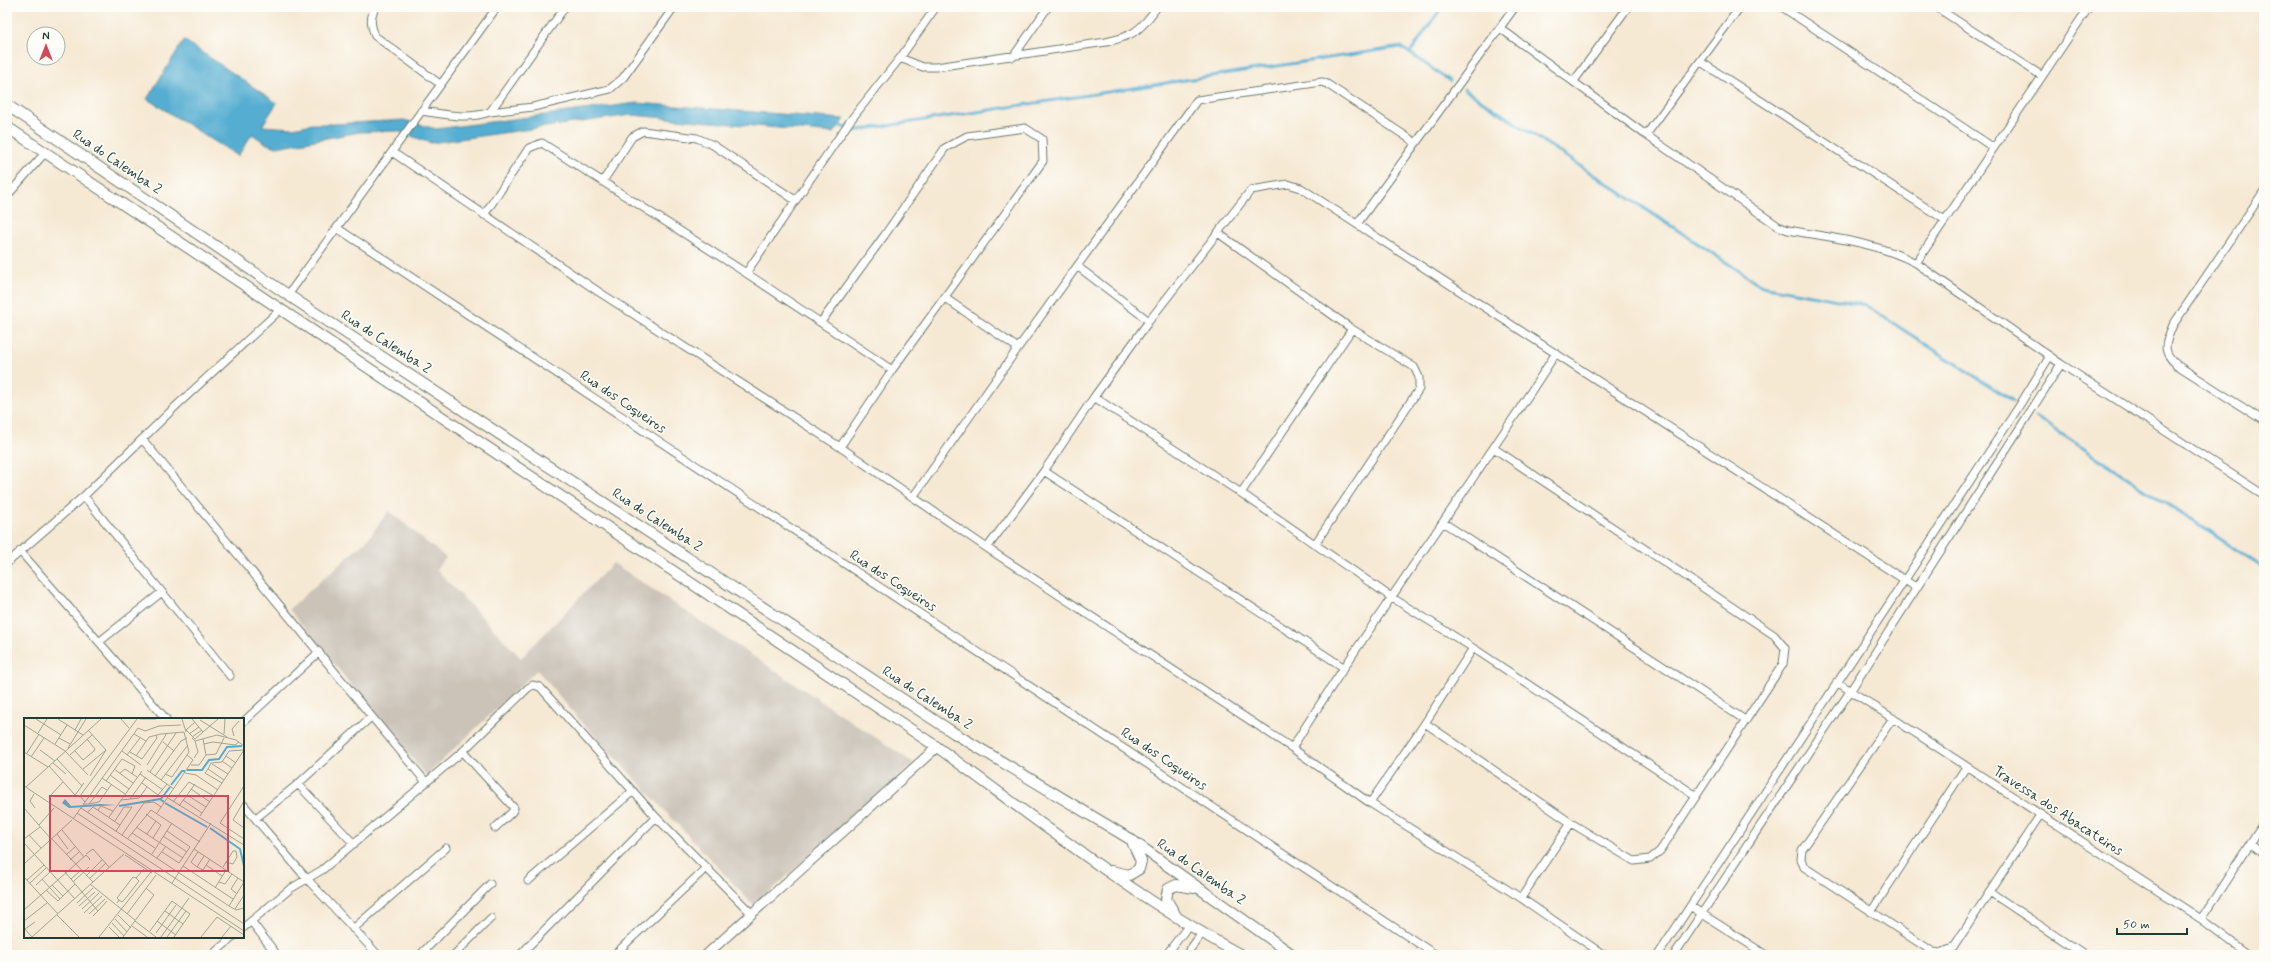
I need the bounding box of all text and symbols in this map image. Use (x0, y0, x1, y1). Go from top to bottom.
north arrow (26, 26, 66, 66)
text: N (42, 30, 50, 44)
street label: Rua do Calemba 2 (69, 125, 165, 199)
street label: Rua do Calemba 2 (337, 306, 435, 378)
street label: Rua dos Coqueiros (576, 366, 670, 438)
street label: Rua do Calemba 2 (608, 484, 706, 556)
street label: Rua dos Coqueiros (846, 546, 940, 616)
street label: Rua do Calemba 2 (878, 662, 976, 734)
inset map (24, 718, 244, 938)
street label: Rua dos Coqueiros (1117, 723, 1211, 795)
street label: Travessa dos Abacateiros (1990, 762, 2126, 860)
street label: Rua do Calemba 2 (1153, 835, 1249, 909)
scale bar (2117, 910, 2187, 936)
text: 50 m (2123, 917, 2150, 933)

